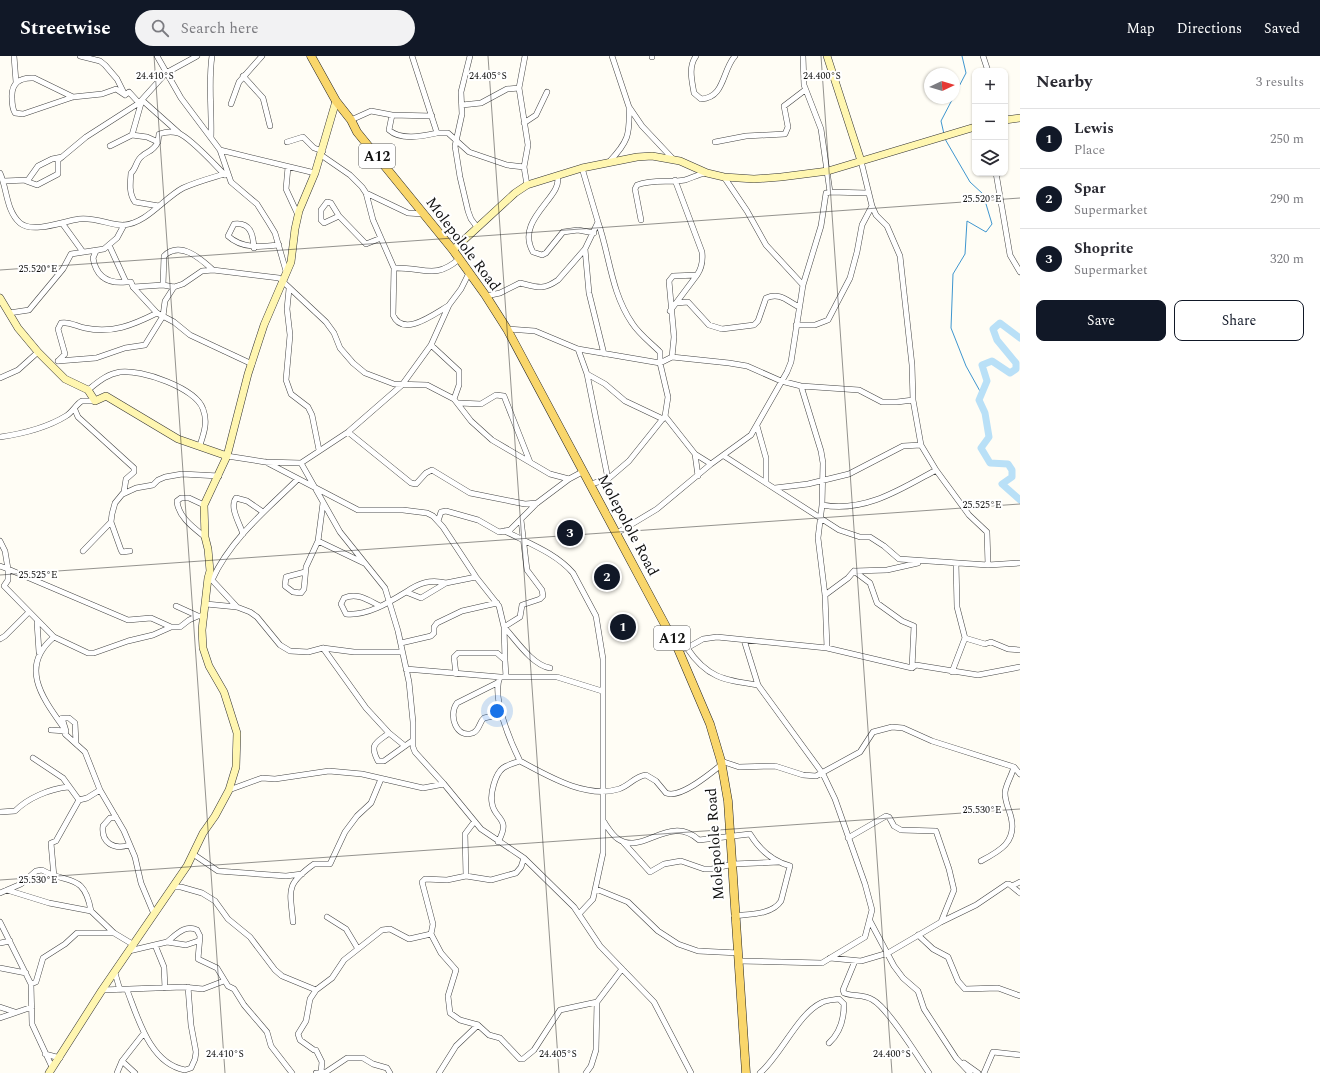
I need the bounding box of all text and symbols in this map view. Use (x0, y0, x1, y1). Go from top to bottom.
search box (135, 10, 415, 46)
text: Streetwise (20, 14, 111, 43)
icon: search (149, 17, 171, 39)
text: Search here (181, 17, 259, 40)
text: Map (1127, 18, 1155, 39)
text: Directions (1177, 18, 1242, 39)
text: Saved (1264, 18, 1300, 39)
text: 24.410°S (136, 68, 174, 84)
text: 24.405°S (469, 68, 507, 84)
text: 24.400°S (803, 68, 841, 84)
north arrow (924, 68, 960, 104)
map controls (972, 68, 1008, 176)
button: + (972, 68, 1008, 104)
text: Nearby (1036, 69, 1092, 95)
text: 3 results (1256, 72, 1304, 92)
button: − (972, 104, 1008, 140)
text: Lewis (1074, 117, 1114, 140)
text: 1 (1045, 129, 1053, 149)
text: 250 m (1270, 129, 1304, 149)
button: layers (972, 140, 1008, 176)
text: Place (1074, 140, 1105, 160)
road number: A12 (359, 144, 395, 168)
text: Spar (1074, 177, 1106, 200)
text: 2 (1045, 189, 1053, 209)
text: 290 m (1270, 189, 1304, 209)
text: 25.520°E (962, 191, 1002, 207)
street label: Molepolole Road (420, 192, 506, 296)
text: Supermarket (1074, 200, 1148, 220)
text: Shoprite (1074, 237, 1133, 260)
text: 3 (1045, 249, 1053, 269)
text: 320 m (1270, 249, 1304, 269)
text: Supermarket (1074, 260, 1148, 280)
text: 25.520°E (18, 261, 58, 277)
button: Save (1036, 300, 1166, 341)
button: Share (1174, 300, 1304, 341)
street label: Molepolole Road (591, 470, 665, 580)
text: 25.525°E (962, 497, 1002, 513)
pin: 3 (557, 518, 583, 548)
pin: 2 (594, 562, 620, 592)
text: 25.525°E (18, 567, 58, 583)
pin: 1 (610, 612, 636, 642)
road number: A12 (654, 626, 690, 650)
your location (487, 701, 507, 721)
street label: Molepolole Road (700, 787, 730, 901)
text: 25.530°E (962, 802, 1002, 818)
text: 25.530°E (18, 872, 58, 888)
text: 24.410°S (206, 1046, 244, 1062)
text: 24.405°S (539, 1046, 577, 1062)
text: 24.400°S (873, 1046, 911, 1062)

